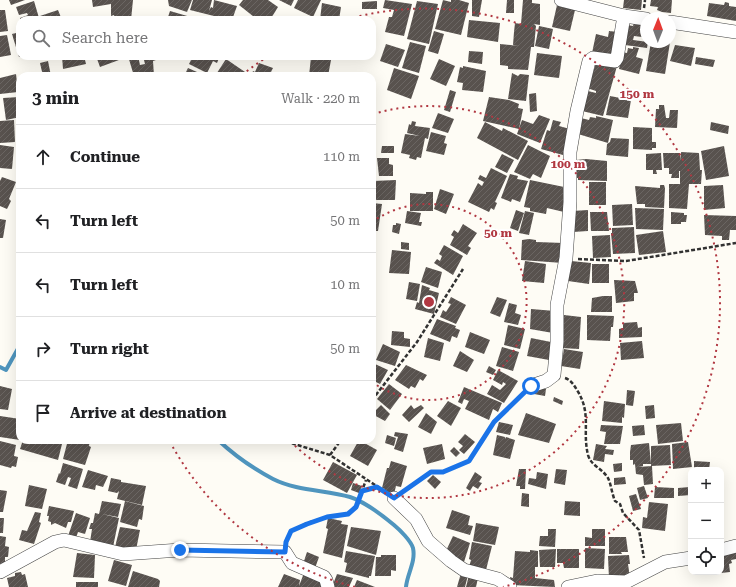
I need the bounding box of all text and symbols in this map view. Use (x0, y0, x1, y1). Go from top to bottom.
north arrow (640, 12, 676, 48)
search box (16, 16, 376, 60)
icon: search (30, 27, 52, 49)
text: Search here (62, 29, 148, 47)
text: 150 m (620, 87, 655, 101)
text: 3 min (32, 88, 79, 108)
text: Walk · 220 m (281, 91, 360, 106)
icon: ahead (32, 146, 54, 168)
text: Continue (70, 148, 140, 166)
text: 110 m (323, 149, 360, 164)
text: 100 m (551, 157, 586, 171)
icon: left (32, 210, 54, 232)
text: Turn left (70, 212, 138, 230)
text: 50 m (330, 213, 360, 228)
text: 50 m (484, 226, 512, 240)
icon: left (32, 274, 54, 296)
text: Turn left (70, 276, 138, 294)
text: 10 m (330, 277, 360, 292)
centre of rings (422, 295, 436, 309)
icon: right (32, 338, 54, 360)
text: Turn right (70, 340, 149, 358)
text: 50 m (330, 341, 360, 356)
route start (522, 377, 540, 395)
icon: arrive (32, 402, 54, 424)
text: Arrive at destination (70, 404, 226, 422)
map controls (688, 467, 724, 575)
button: + (688, 467, 724, 503)
button: − (688, 503, 724, 539)
button: locate (688, 539, 724, 575)
route end (171, 541, 189, 559)

